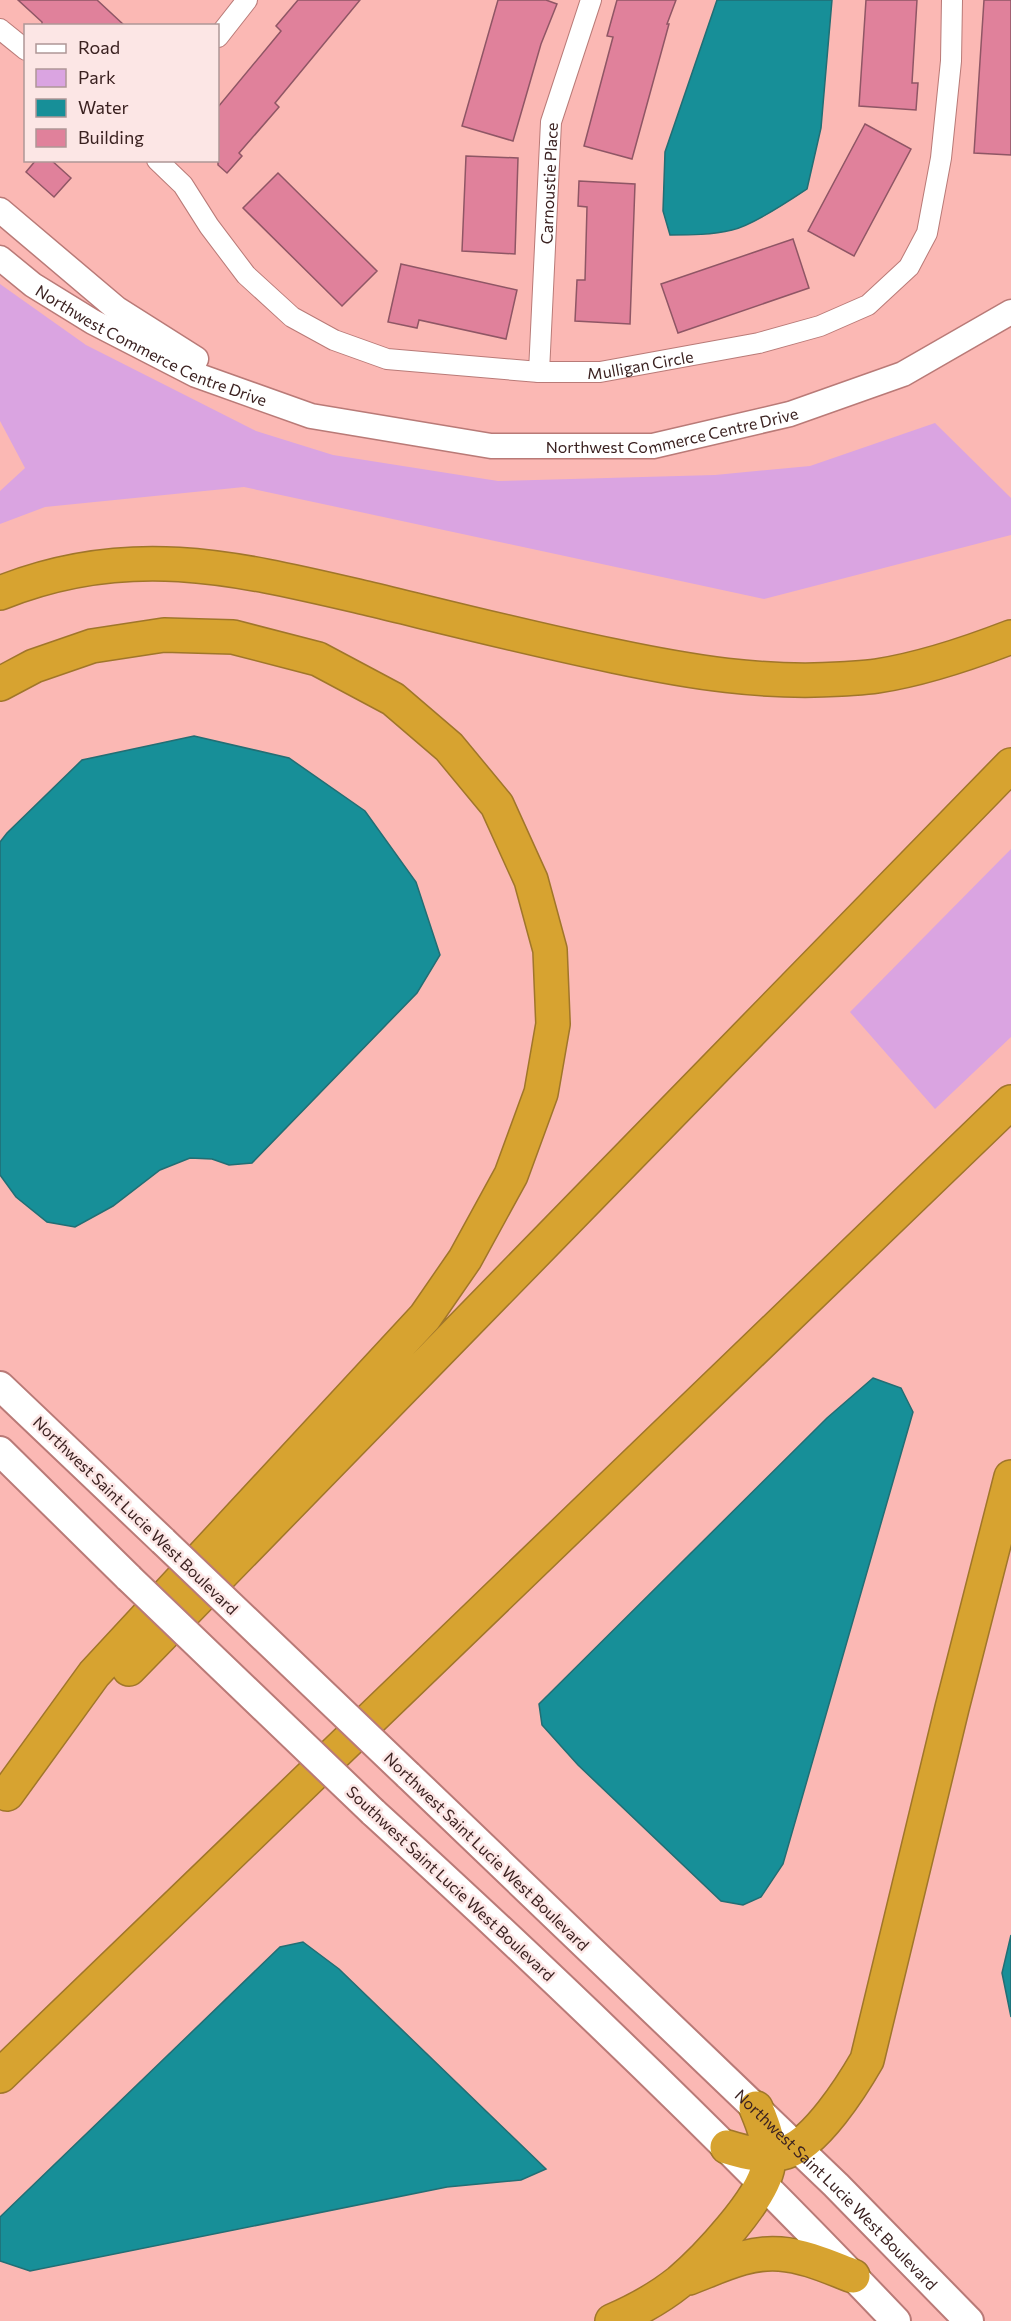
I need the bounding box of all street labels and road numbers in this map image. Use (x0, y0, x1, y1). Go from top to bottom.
street label: Carnoustie Place (536, 122, 560, 244)
street label: Northwest Commerce Centre Drive (33, 280, 270, 409)
street label: Mulligan Circle (587, 346, 695, 382)
street label: Northwest Commerce Centre Drive (546, 403, 800, 456)
street label: Northwest Saint Lucie West Boulevard (30, 1412, 242, 1618)
street label: Northwest Saint Lucie West Boulevard (381, 1748, 593, 1954)
street label: Southwest Saint Lucie West Boulevard (343, 1782, 559, 1984)
street label: Northwest Saint Lucie West Boulevard (732, 2084, 942, 2293)

